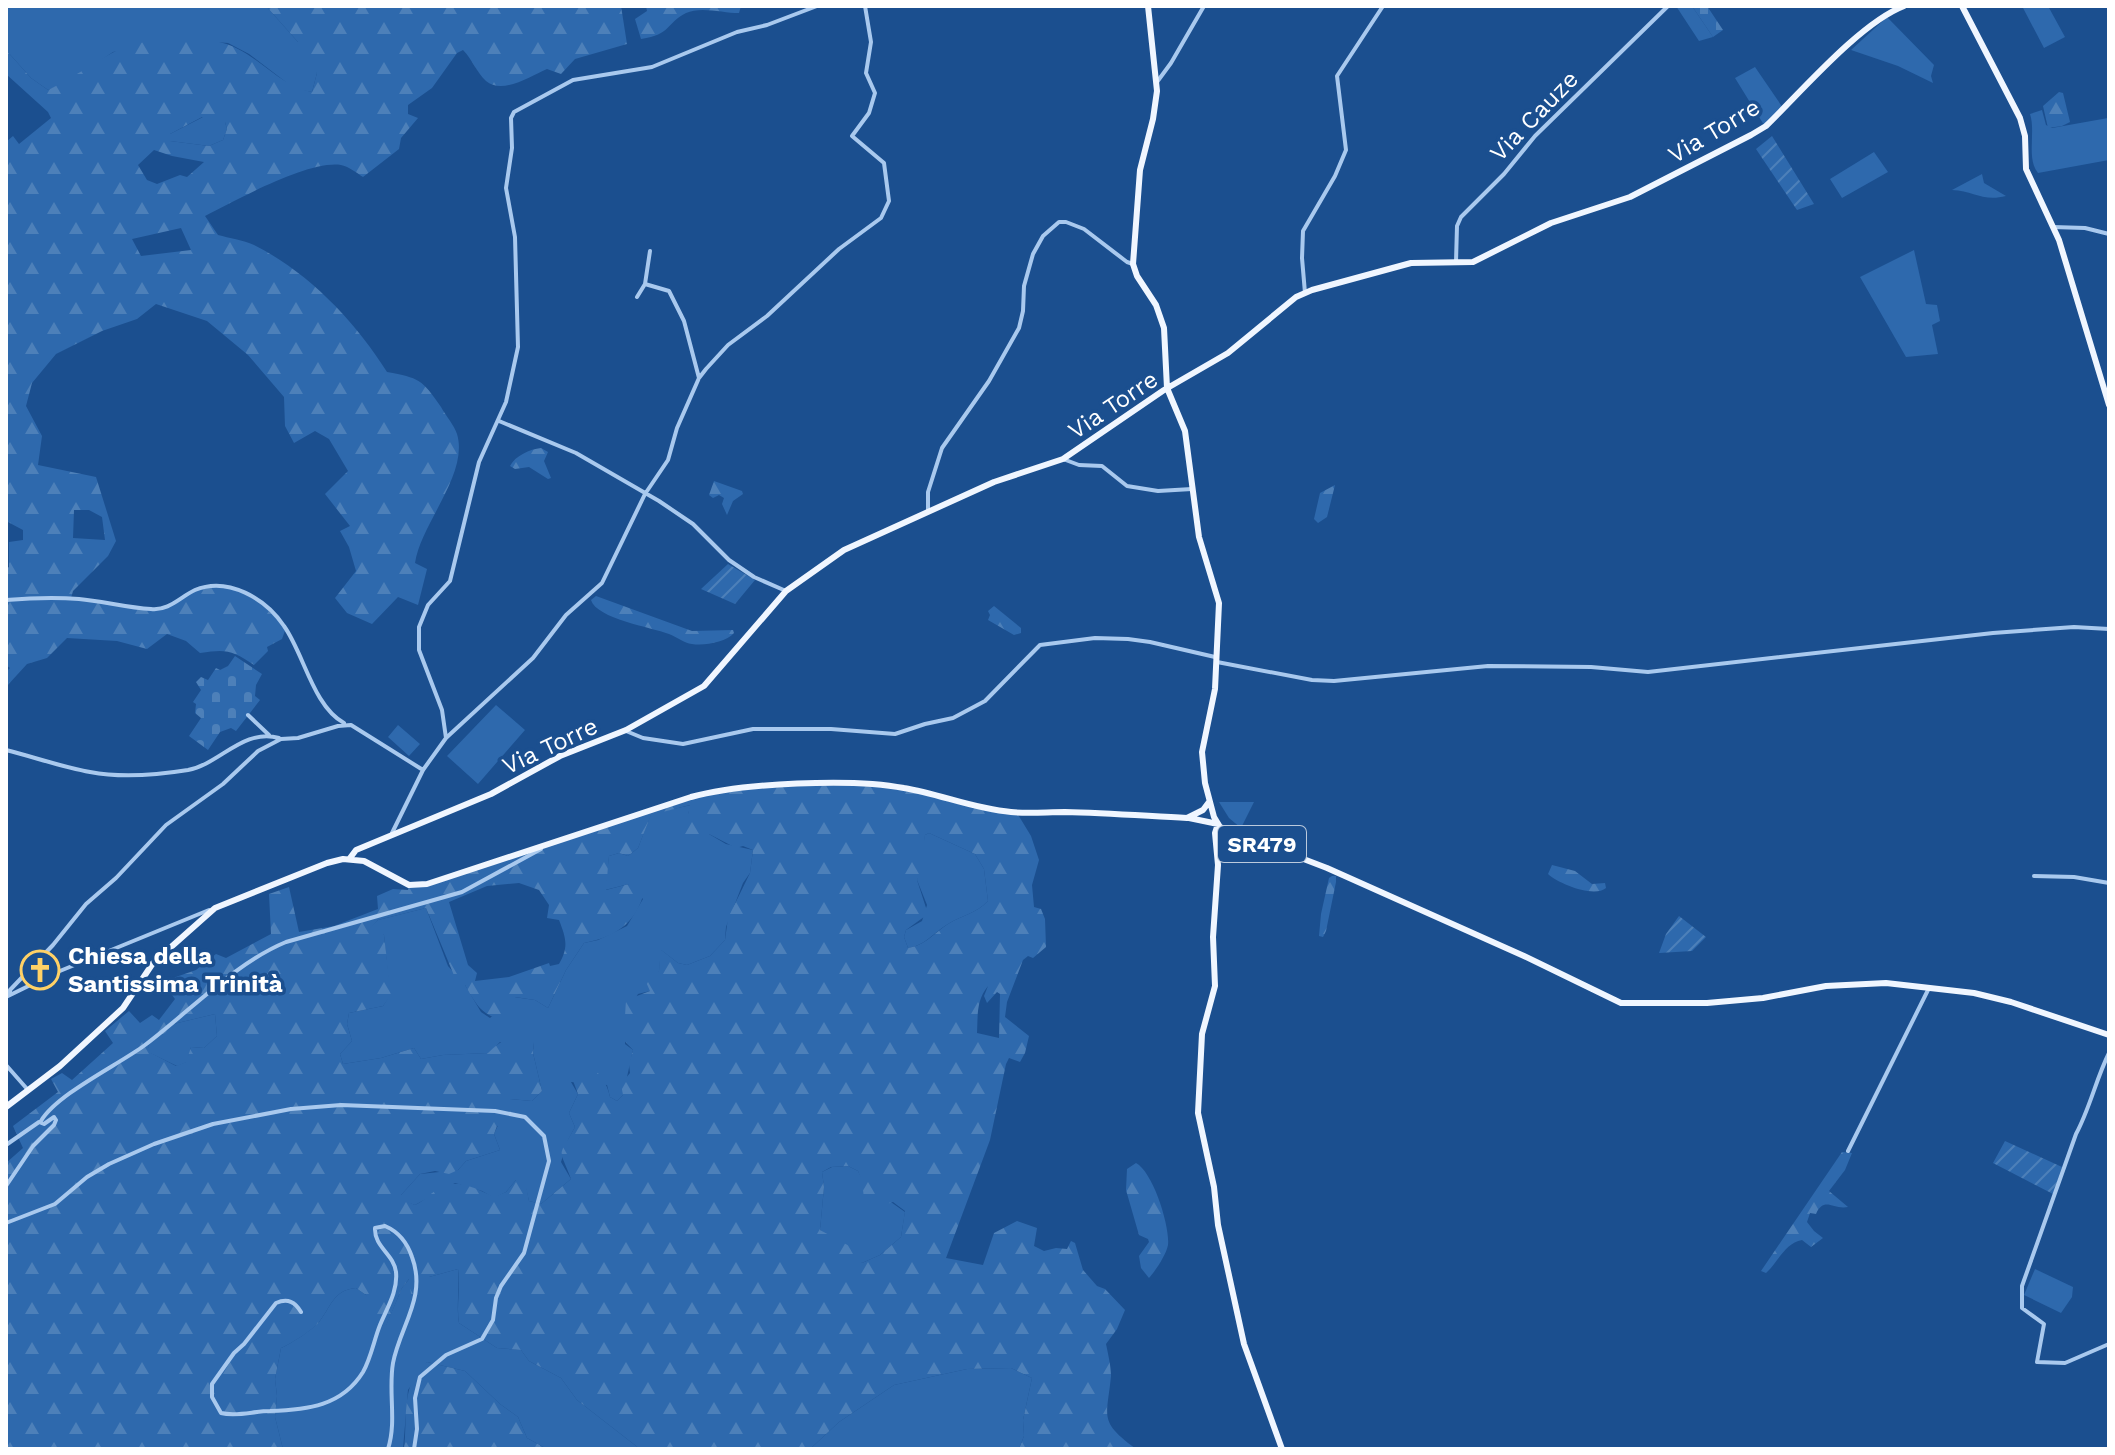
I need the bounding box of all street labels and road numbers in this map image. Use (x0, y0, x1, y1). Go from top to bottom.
street label: Via Cauze (1484, 65, 1584, 167)
street label: Via Torre (1663, 93, 1765, 169)
street label: Via Torre (1063, 365, 1163, 445)
street label: Via Torre (498, 712, 602, 780)
road number: SR479 (1218, 826, 1306, 862)

